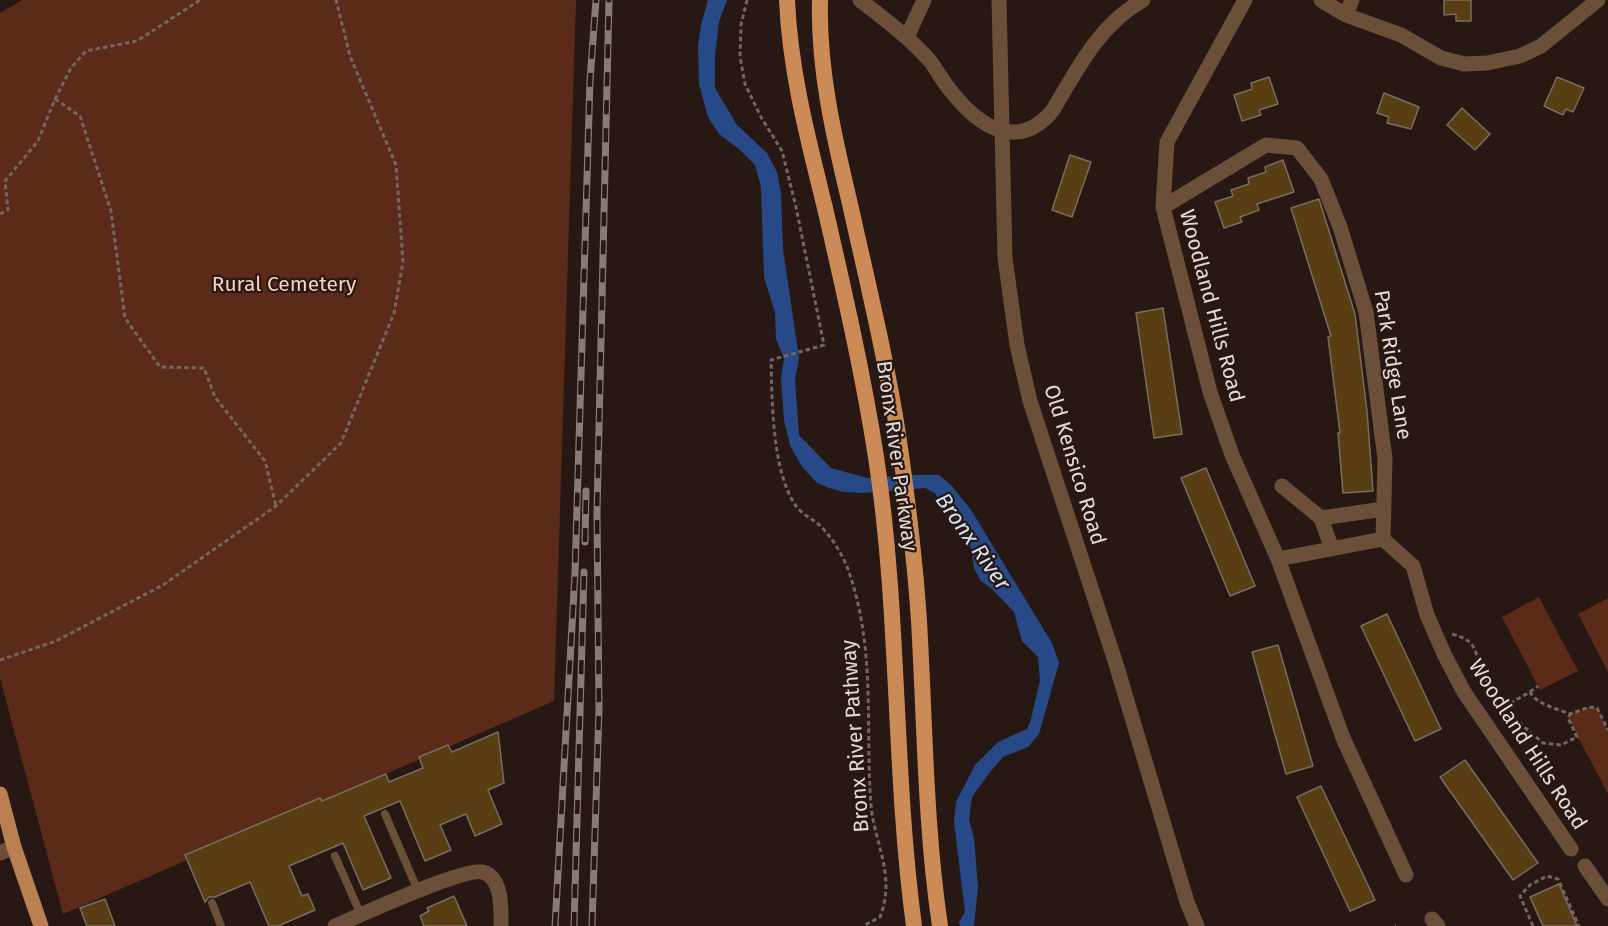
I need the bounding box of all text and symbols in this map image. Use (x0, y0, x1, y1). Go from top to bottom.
street label: Woodland Hills Road (1173, 207, 1249, 405)
park label: Rural Cemetery (212, 272, 356, 298)
street label: Park Ridge Lane (1368, 288, 1416, 442)
street label: Bronx River Parkway (870, 359, 922, 553)
street label: Old Kensico Road (1038, 382, 1110, 548)
water label: Bronx River (929, 488, 1015, 596)
street label: Bronx River Pathway (837, 639, 875, 833)
street label: Woodland Hills Road (1462, 655, 1592, 835)

